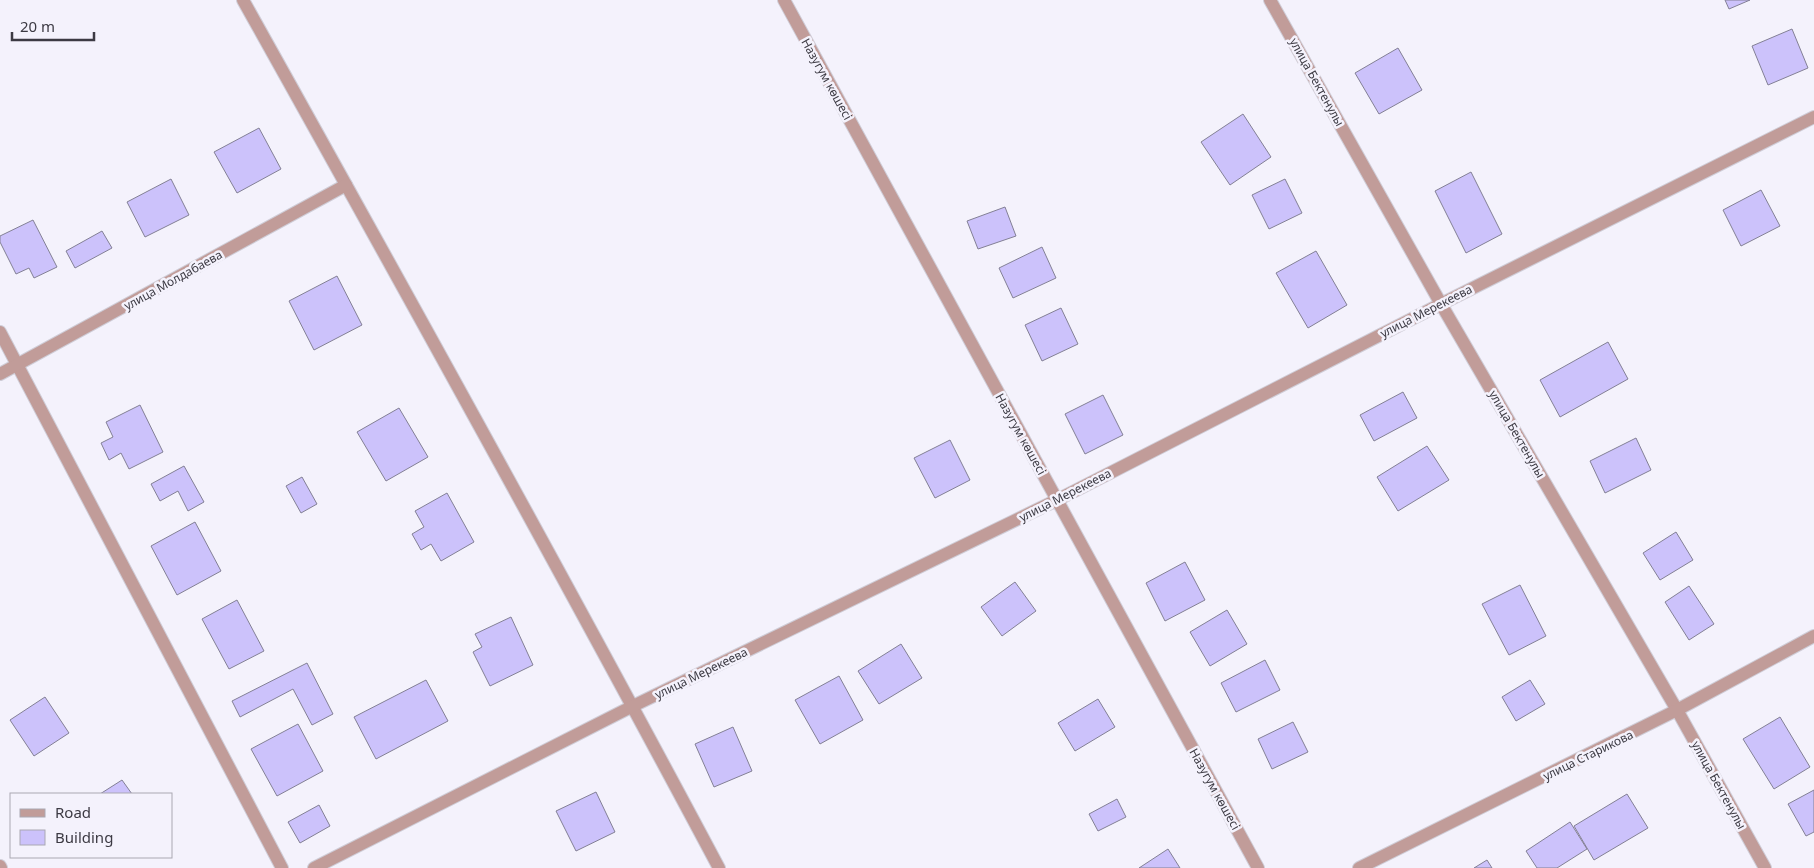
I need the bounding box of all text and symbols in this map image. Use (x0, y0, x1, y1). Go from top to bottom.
scale bar (12, 10, 95, 42)
text: 20 m (20, 16, 55, 36)
street label: Назугум көшесі (798, 35, 856, 123)
street label: улица Бектенулы (1286, 35, 1348, 129)
street label: улица Молдабаева (121, 246, 225, 314)
street label: улица Мерекеева (1377, 280, 1475, 342)
street label: улица Бектенулы (1485, 387, 1549, 481)
street label: Назугум көшесі (992, 390, 1050, 478)
street label: улица Мерекеева (1016, 464, 1114, 526)
street label: улица Мерекеева (652, 643, 750, 703)
street label: улица Старикова (1540, 726, 1636, 784)
street label: улица Бектенулы (1688, 738, 1750, 832)
street label: Назугум көшесі (1186, 745, 1244, 833)
legend (10, 793, 172, 858)
text: Road (55, 802, 91, 822)
text: Building (55, 827, 113, 847)

